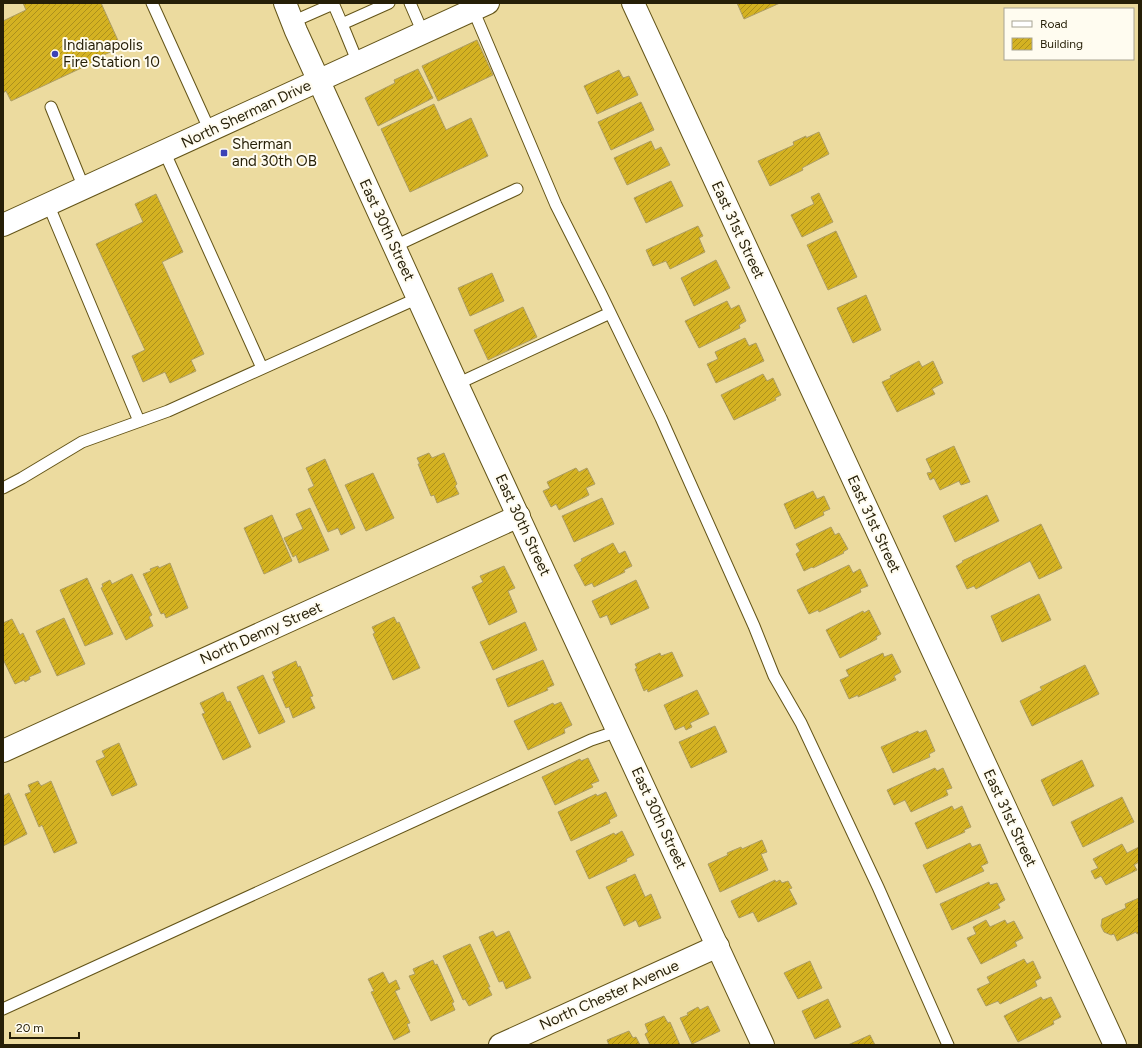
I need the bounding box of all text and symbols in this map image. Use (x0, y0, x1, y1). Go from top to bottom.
legend (1004, 8, 1134, 60)
text: Road (1040, 17, 1068, 31)
place label: Indianapolis Fire Station 10 (63, 36, 160, 71)
text: Building (1040, 37, 1083, 51)
marker: Indianapolis Fire Station 10 (50, 49, 60, 59)
street label: North Sherman Drive (178, 76, 314, 152)
place label: Sherman and 30th OB (232, 135, 317, 170)
marker: Sherman and 30th OB (219, 148, 229, 158)
street label: East 30th Street (356, 176, 419, 284)
street label: East 31st Street (708, 178, 769, 282)
street label: East 30th Street (492, 471, 555, 579)
street label: East 31st Street (844, 472, 905, 576)
street label: North Denny Street (197, 598, 325, 668)
street label: East 30th Street (628, 764, 691, 872)
street label: East 31st Street (980, 766, 1041, 870)
street label: North Chester Avenue (536, 956, 682, 1034)
scale bar (10, 1014, 79, 1040)
text: 20 m (16, 1021, 44, 1035)

